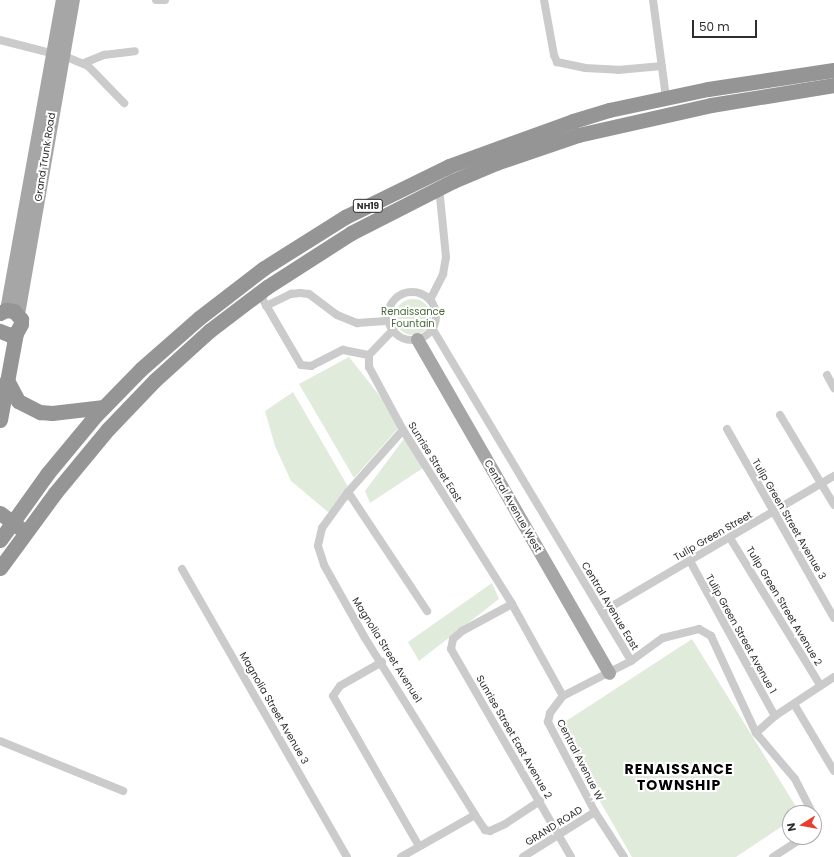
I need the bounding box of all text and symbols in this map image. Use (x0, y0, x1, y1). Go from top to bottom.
scale bar (694, 12, 759, 38)
text: 50 m (699, 18, 730, 35)
street label: Grand Trunk Road (32, 112, 58, 202)
road number: NH19 (352, 199, 384, 213)
park label: Renaissance Fountain (381, 305, 445, 328)
street label: Sunrise Street East (406, 420, 464, 504)
street label: Tulip Green Street Avenue 3 (750, 457, 828, 581)
street label: Central Avenue West (482, 458, 544, 554)
street label: Tulip Green Street (672, 509, 754, 563)
street label: Tulip Green Street Avenue 2 (744, 544, 824, 668)
street label: Central Avenue East (579, 560, 641, 652)
street label: Tulip Green Street Avenue 1 (703, 572, 779, 696)
street label: Magnolia Street Avenue1 (350, 595, 424, 705)
street label: Magnolia Street Avenue 3 (237, 650, 311, 766)
street label: Sunrise Street East Avenue 2 (474, 673, 554, 801)
street label: Central Avenue W (554, 717, 606, 803)
district label: RENAISSANCE TOWNSHIP (625, 761, 733, 794)
street label: GRAND ROAD (523, 804, 585, 848)
north arrow (782, 805, 822, 845)
text: N (783, 822, 800, 833)

